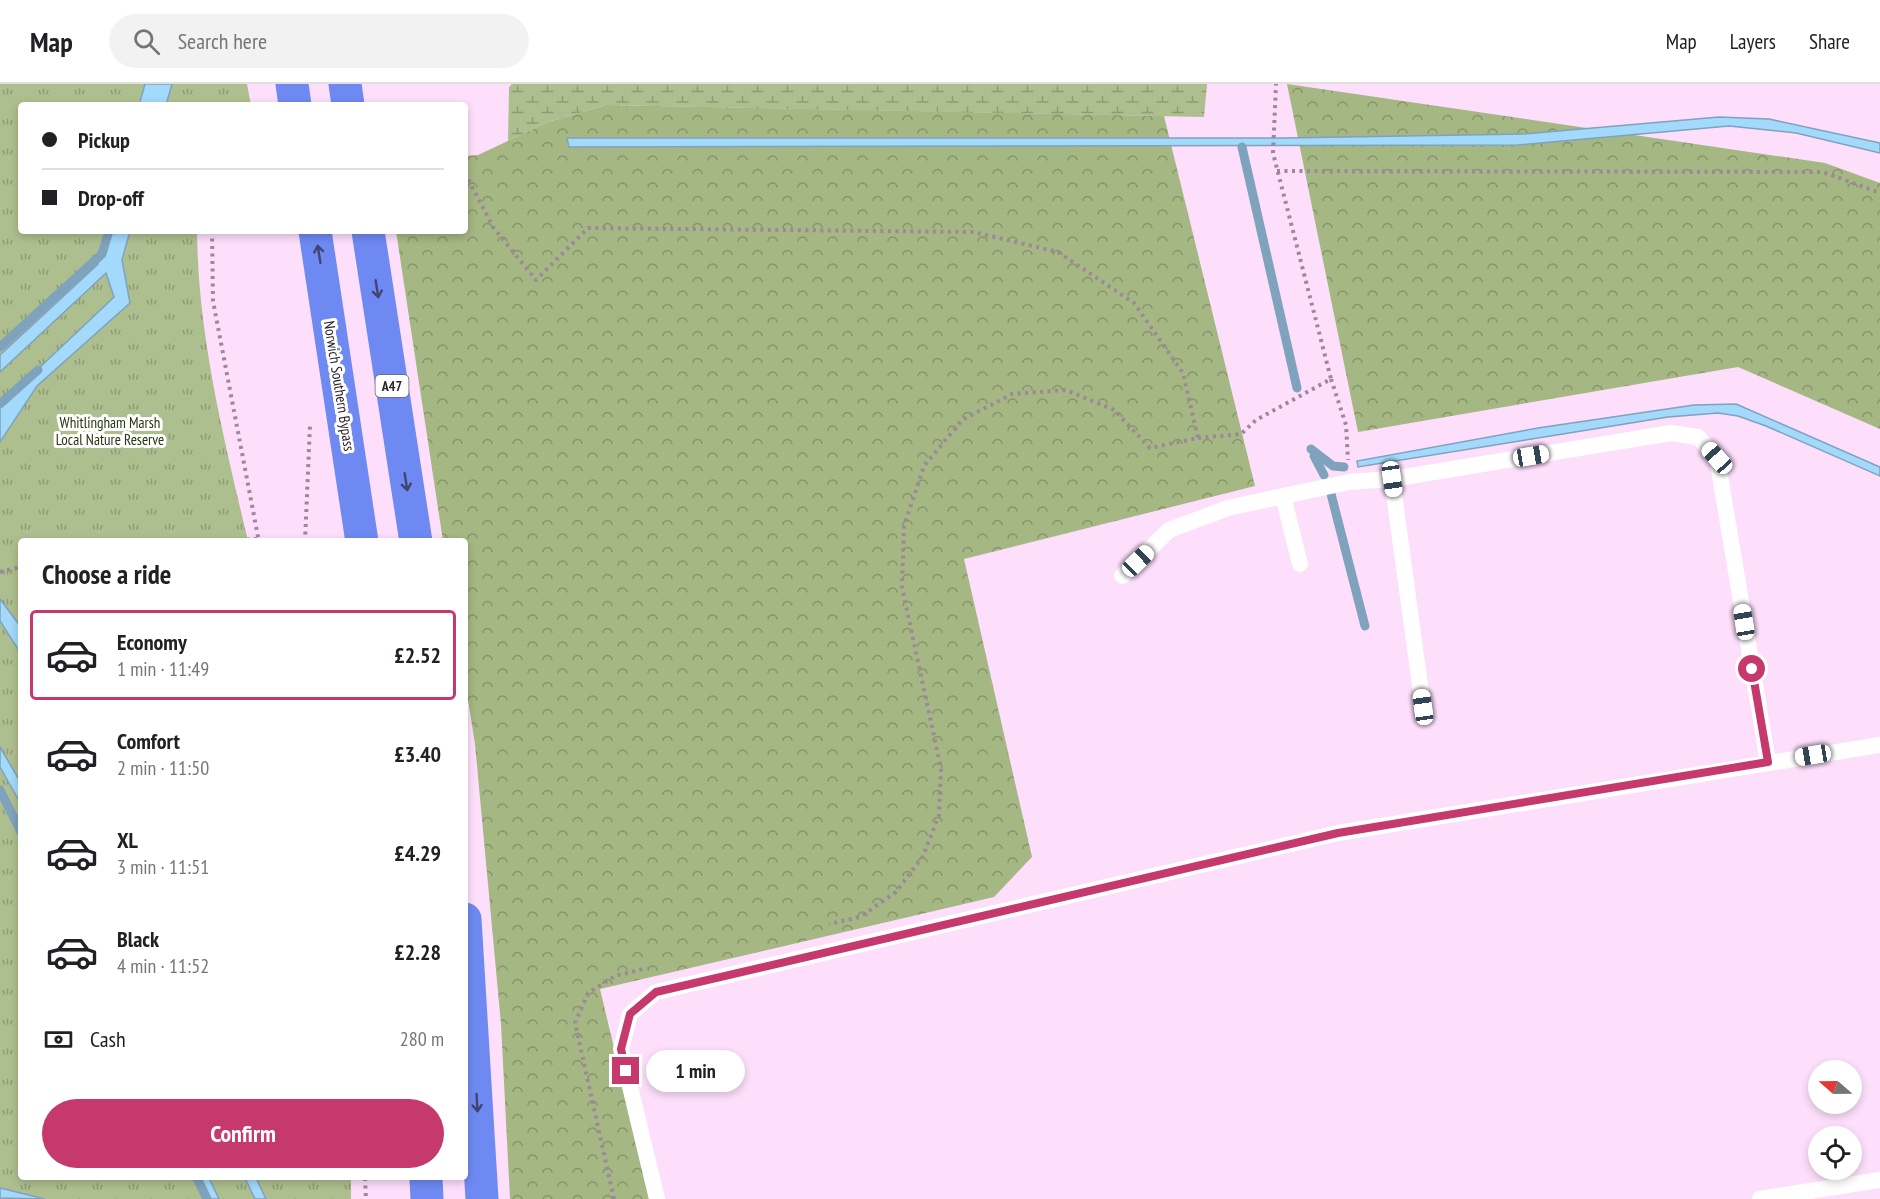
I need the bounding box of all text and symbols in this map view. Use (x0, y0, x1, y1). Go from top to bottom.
search box (109, 14, 529, 68)
text: Map (30, 23, 73, 60)
icon: search (130, 25, 163, 58)
text: Search here (178, 27, 267, 55)
text: Map (1666, 28, 1697, 55)
text: Layers (1730, 28, 1776, 55)
text: Share (1809, 28, 1850, 55)
text: Pickup (78, 126, 130, 154)
text: Drop-off (78, 184, 144, 212)
one-way arrow (313, 245, 324, 265)
one-way arrow (371, 278, 382, 298)
street label: Norwich Southern Bypass (320, 320, 359, 452)
road number: A47 (376, 375, 408, 397)
park label: Whitlingham Marsh Local Nature Reserve (56, 413, 164, 449)
car (1698, 439, 1736, 477)
car (1512, 444, 1550, 468)
car (1381, 460, 1403, 498)
one-way arrow (401, 471, 412, 491)
car (1119, 542, 1157, 580)
text: Choose a ride (42, 557, 171, 591)
car (1732, 603, 1756, 641)
icon: car (45, 628, 99, 682)
text: Economy (117, 628, 187, 656)
text: £2.52 (394, 641, 441, 669)
route start (1738, 655, 1765, 682)
text: 1 min · 11:49 (117, 656, 209, 682)
car (1412, 688, 1434, 726)
icon: car (45, 727, 99, 781)
text: Comfort (117, 727, 180, 755)
text: £3.40 (394, 740, 441, 768)
car (1794, 743, 1832, 767)
text: 2 min · 11:50 (117, 755, 209, 781)
icon: car (45, 826, 99, 880)
text: XL (117, 826, 138, 854)
text: £4.29 (394, 839, 441, 867)
text: 3 min · 11:51 (117, 854, 209, 880)
icon: car (45, 925, 99, 979)
text: Black (117, 925, 159, 953)
text: £2.28 (394, 938, 441, 966)
text: 4 min · 11:52 (117, 953, 209, 979)
icon: cash (42, 1023, 75, 1056)
text: Cash (90, 1025, 126, 1053)
text: 280 m (400, 1026, 444, 1052)
callout: 1 min (647, 1050, 746, 1092)
route end (612, 1057, 639, 1084)
text: 1 min (675, 1058, 716, 1084)
north arrow (1808, 1060, 1862, 1114)
map controls (1808, 1060, 1862, 1180)
one-way arrow (471, 1092, 482, 1112)
button: Confirm (42, 1099, 444, 1168)
button: locate (1808, 1126, 1862, 1180)

